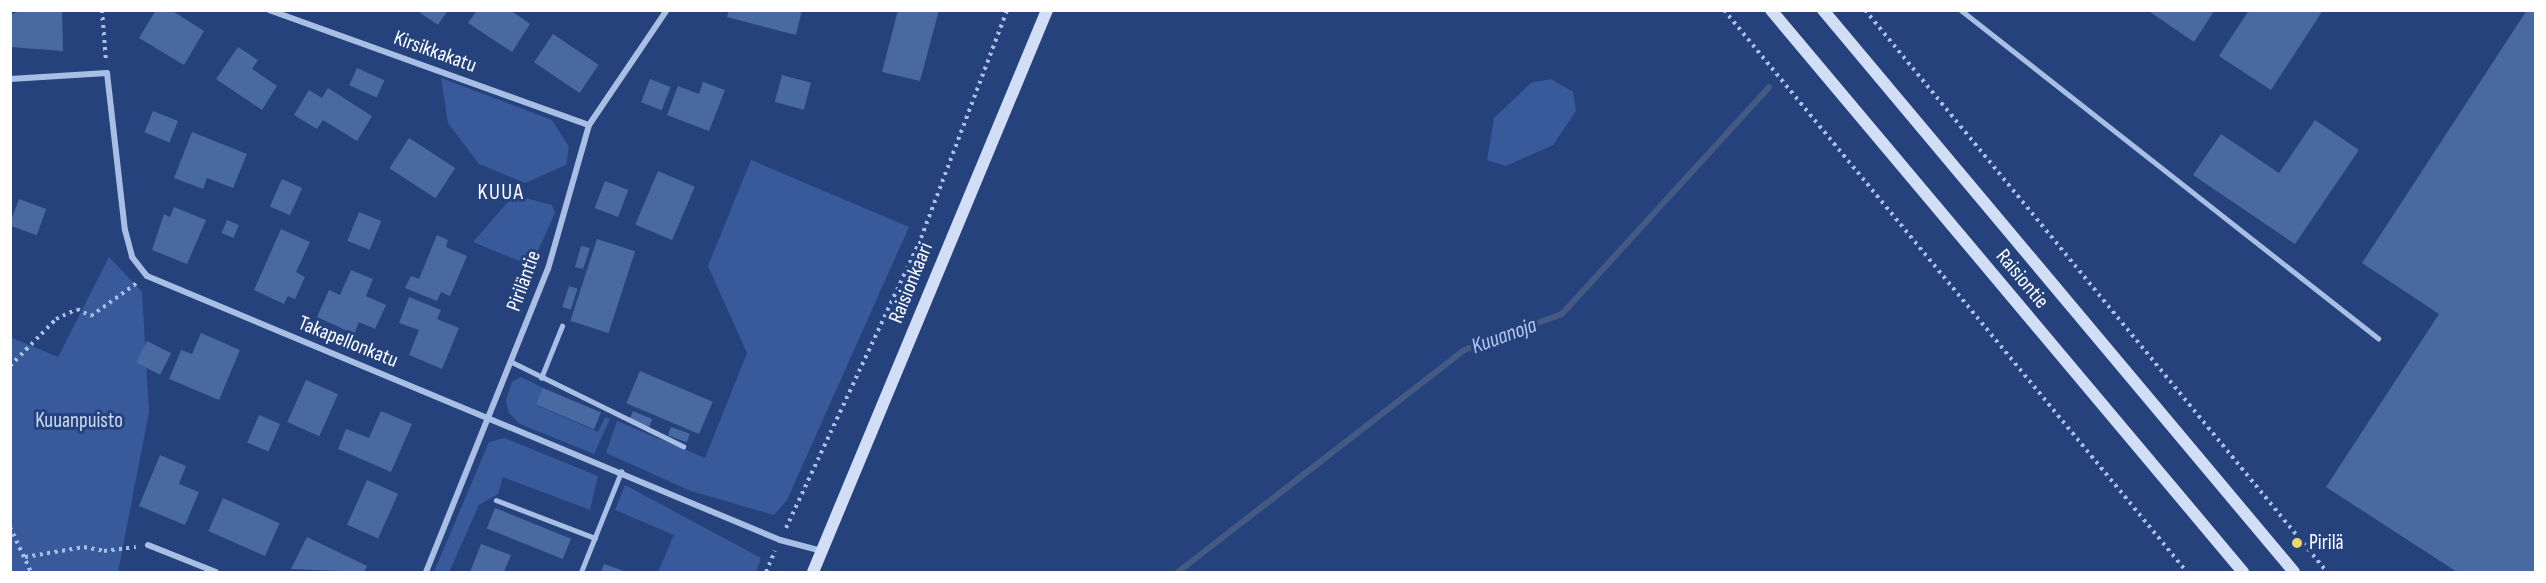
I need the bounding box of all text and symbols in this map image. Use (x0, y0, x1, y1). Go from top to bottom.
street label: Kirsikkakatu (390, 25, 480, 79)
district label: KUUA (477, 180, 525, 206)
street label: Raisionkaari (883, 239, 939, 327)
street label: Raisiontie (1990, 244, 2054, 314)
street label: Piriläntie (501, 247, 547, 315)
street label: Takapellonkatu (294, 311, 402, 373)
water label: Kuuanoja (1468, 312, 1540, 360)
park label: Kuuanpuisto (35, 408, 123, 434)
place label: Pirilä (2309, 530, 2344, 556)
marker: Pirilä (2290, 536, 2304, 550)

